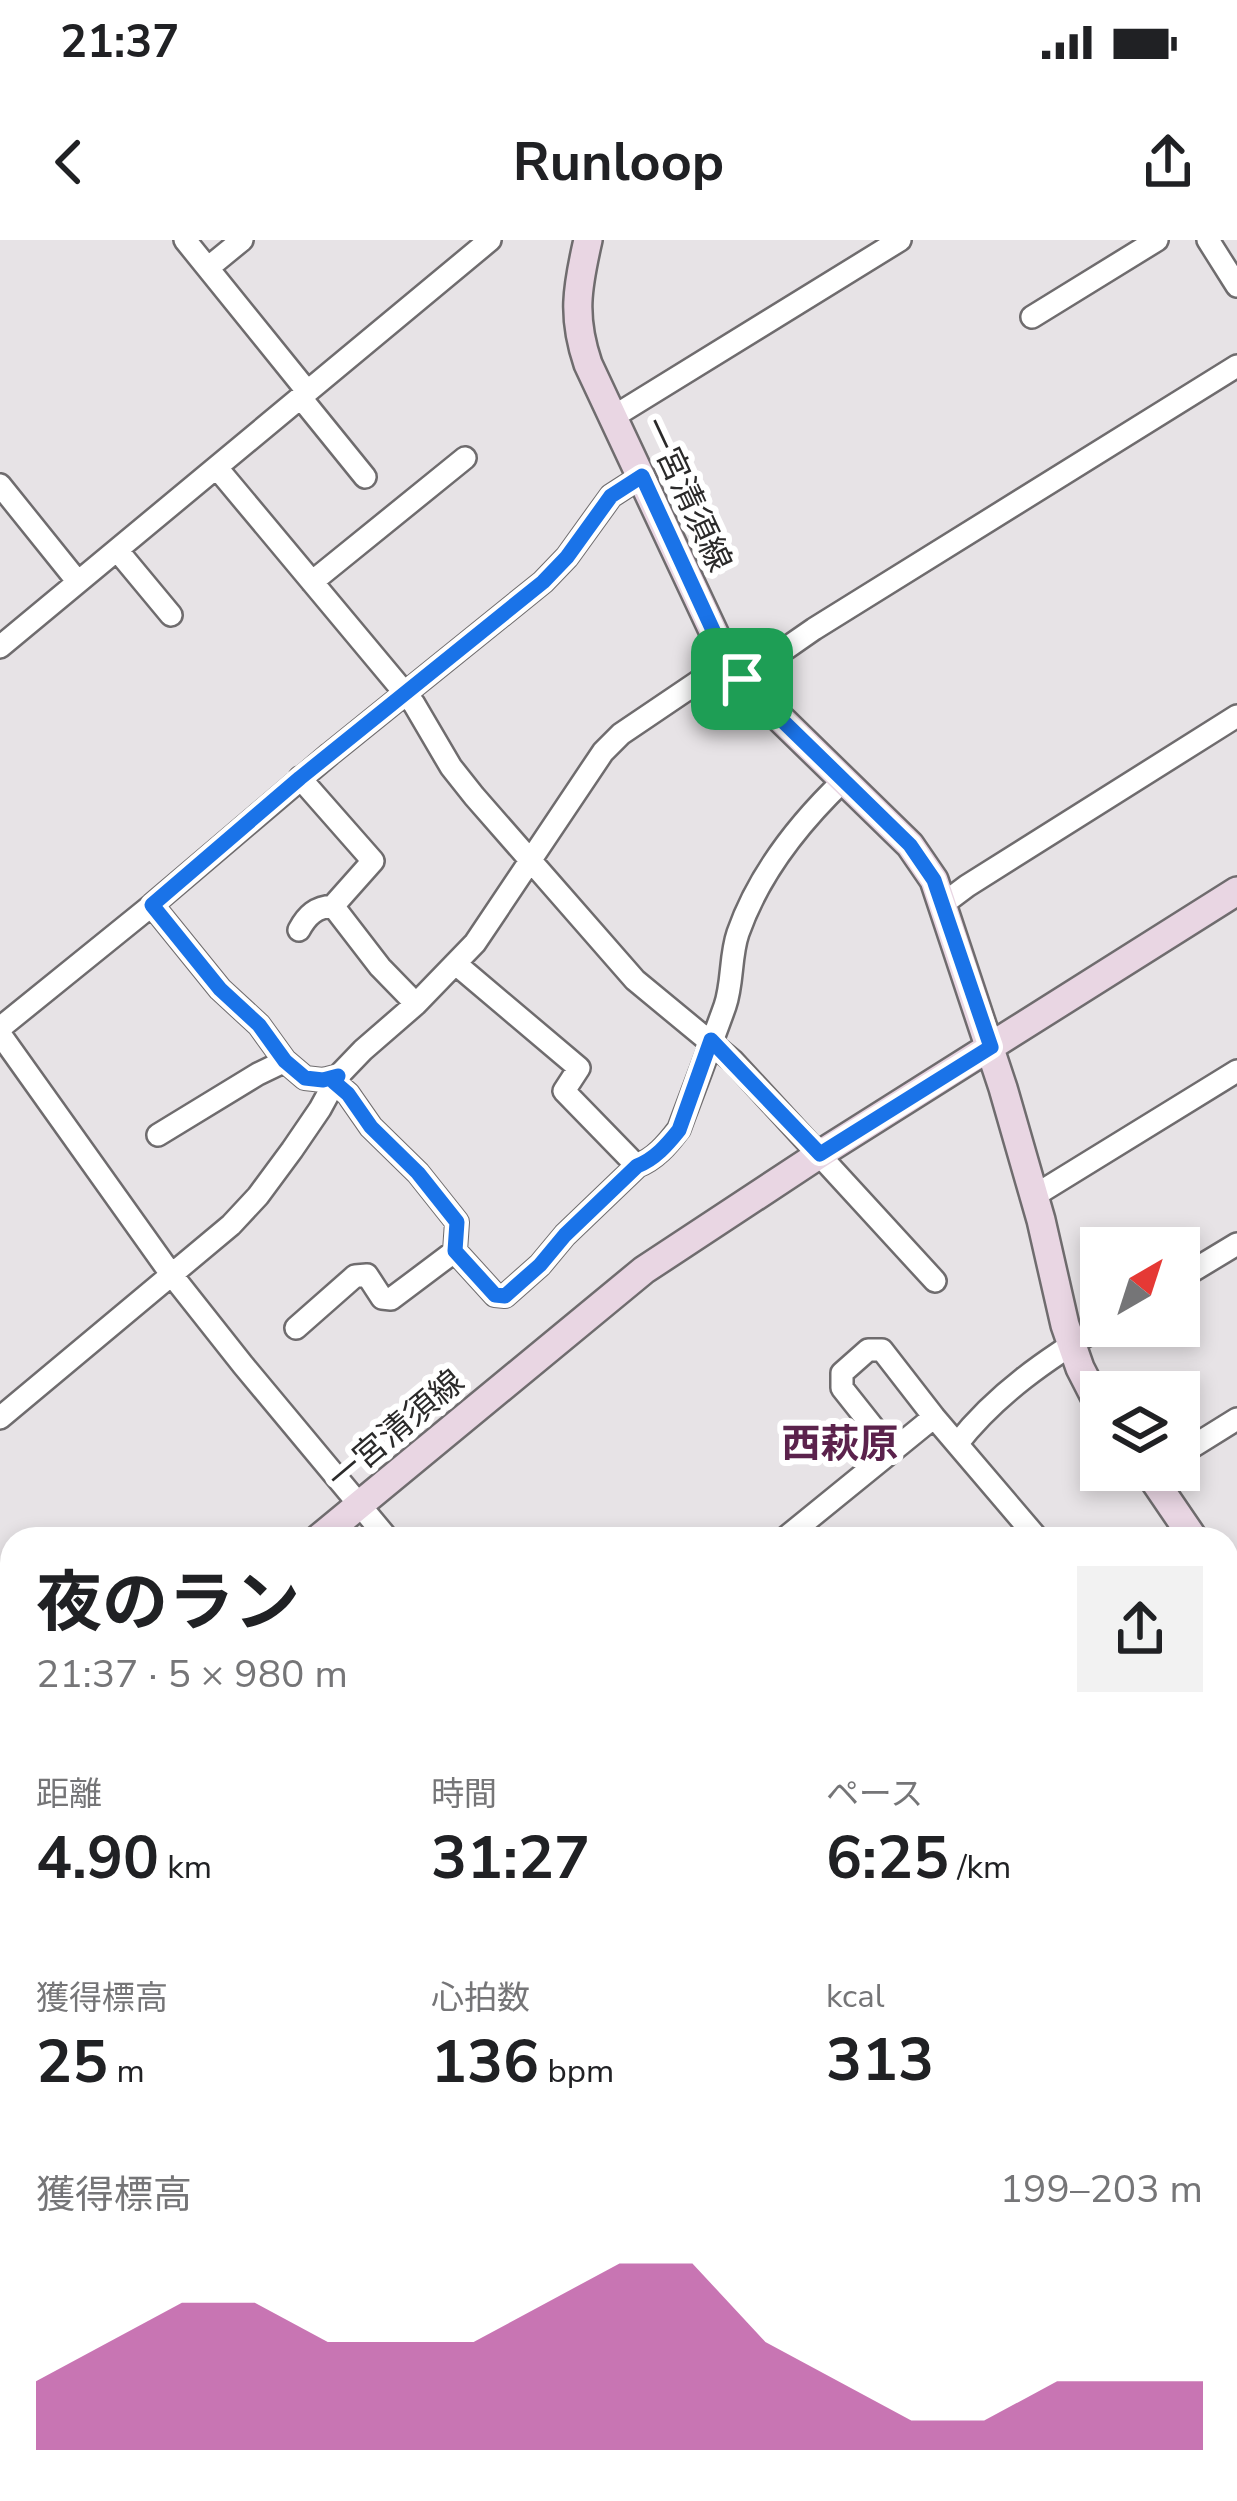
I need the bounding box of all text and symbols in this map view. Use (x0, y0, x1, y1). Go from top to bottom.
text: 21:37 (60, 12, 179, 73)
text: Runloop (513, 125, 724, 199)
icon: back (36, 129, 102, 195)
icon: share (1135, 129, 1201, 195)
street label: 一宮清須線 (631, 410, 742, 579)
pin (691, 628, 793, 730)
icon: arrive (709, 646, 775, 712)
north arrow (1080, 1227, 1200, 1347)
map controls (1080, 1227, 1200, 1491)
street label: 一宮清須線 (318, 1360, 474, 1500)
button: layers (1080, 1371, 1200, 1491)
district label: 西萩原 (781, 1418, 899, 1471)
text: 夜のラン (36, 1558, 300, 1648)
button: share (1077, 1566, 1203, 1692)
text: 21:37 · 5 × 980 m (36, 1648, 348, 1701)
text: 距離 (36, 1772, 102, 1817)
text: 時間 (431, 1772, 497, 1817)
text: ペース (826, 1772, 923, 1817)
text: 4.90 (36, 1817, 159, 1899)
text: 31:27 (431, 1817, 590, 1899)
text: 6:25 (826, 1817, 949, 1899)
text: km (159, 1845, 212, 1890)
text: /km (949, 1845, 1011, 1890)
text: kcal (826, 1974, 885, 2019)
text: 獲得標高 (36, 1976, 168, 2021)
text: 心拍数 (431, 1976, 530, 2021)
text: 313 (826, 2019, 934, 2101)
text: 25 (36, 2021, 108, 2103)
text: 136 (431, 2021, 539, 2103)
text: m (108, 2049, 145, 2094)
text: bpm (539, 2049, 614, 2094)
text: 199–203 m (1000, 2163, 1203, 2216)
text: 獲得標高 (36, 2169, 192, 2222)

